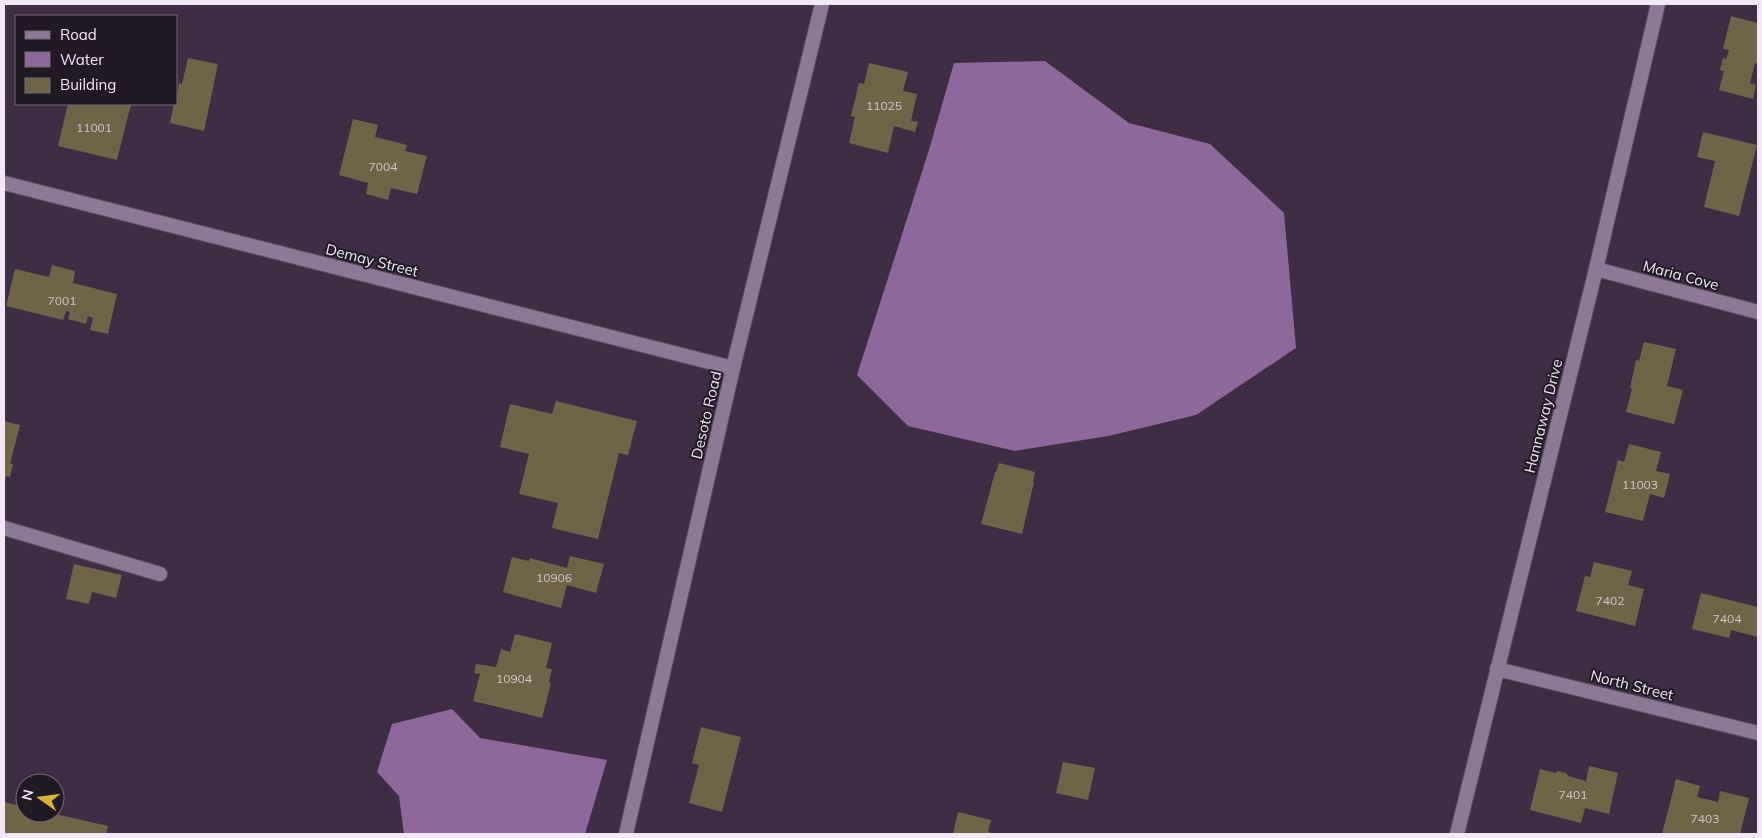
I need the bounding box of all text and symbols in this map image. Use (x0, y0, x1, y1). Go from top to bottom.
legend (15, 15, 178, 105)
text: Road (60, 25, 97, 44)
text: Water (60, 50, 104, 69)
text: Building (60, 75, 116, 94)
house number: 11025 (866, 98, 902, 113)
house number: 11001 (76, 120, 112, 135)
house number: 7004 (369, 159, 397, 174)
street label: Demay Street (324, 239, 420, 281)
street label: Maria Cove (1641, 256, 1721, 294)
house number: 7001 (48, 293, 76, 308)
street label: Hannaway Drive (1520, 357, 1566, 475)
street label: Desoto Road (687, 369, 725, 461)
house number: 11003 (1622, 477, 1658, 492)
house number: 10906 (536, 570, 572, 585)
house number: 7402 (1596, 593, 1624, 608)
house number: 7404 (1713, 611, 1741, 626)
street label: North Street (1588, 665, 1676, 705)
house number: 10904 (496, 671, 532, 686)
north arrow (15, 773, 65, 823)
house number: 7401 (1559, 787, 1587, 802)
text: N (17, 788, 37, 802)
house number: 7403 (1691, 811, 1719, 826)

